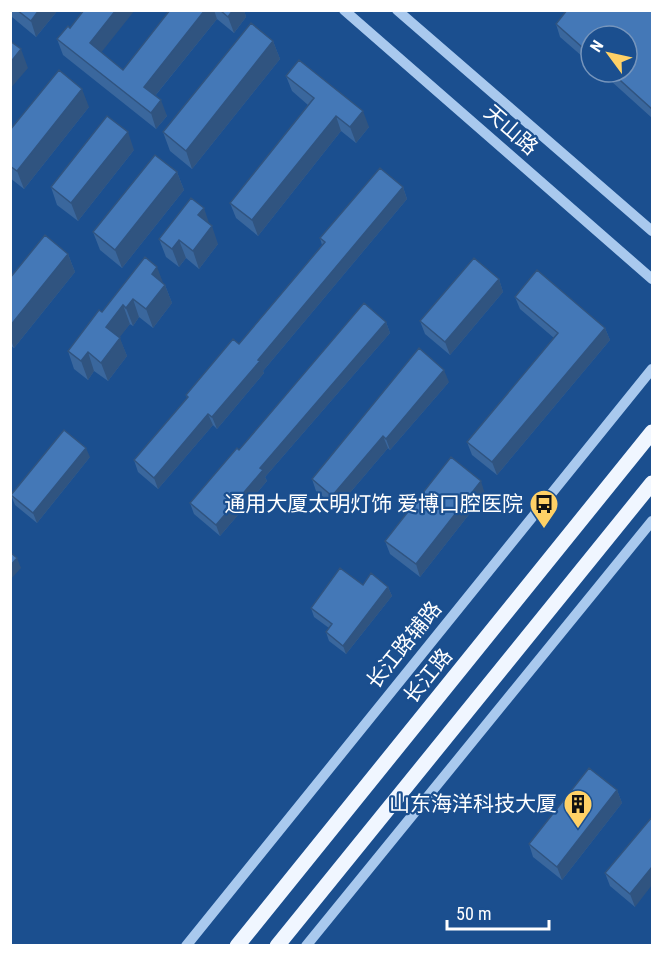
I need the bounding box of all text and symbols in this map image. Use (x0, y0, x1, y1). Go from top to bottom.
north arrow (579, 24, 639, 84)
text: N (586, 37, 607, 55)
street label: 天山路 (479, 100, 543, 160)
bus stop icon: 通用大厦太明灯饰 爱博口腔医院 (528, 488, 560, 530)
place label: 通用大厦太明灯饰 爱博口腔医院 (224, 492, 523, 516)
street label: 长江路辅路 (361, 596, 447, 694)
street label: 长江路 (398, 644, 458, 708)
building icon: 山东海洋科技大厦 (562, 788, 594, 830)
place label: 山东海洋科技大厦 (389, 792, 557, 816)
scale bar (447, 893, 549, 931)
text: 50 m (456, 903, 491, 924)

